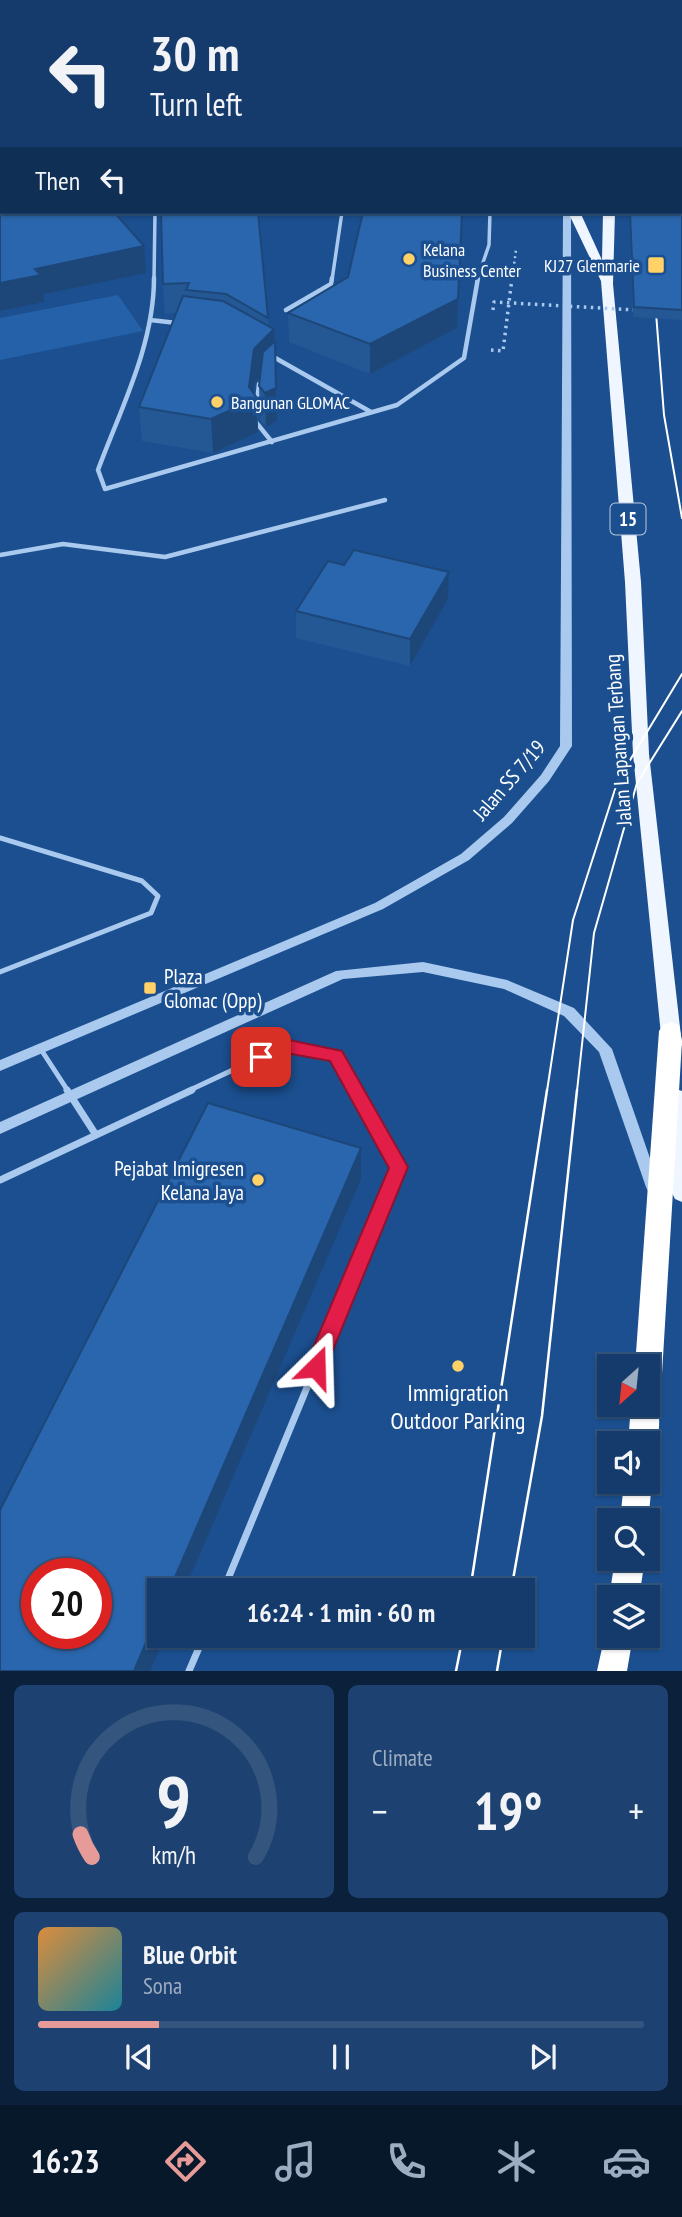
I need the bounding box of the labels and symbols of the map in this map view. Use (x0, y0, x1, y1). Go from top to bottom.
place label: Kelana Business Center (423, 238, 521, 282)
marker: Kelana Business Center (401, 251, 417, 267)
place label: KJ27 Glenmarie (544, 254, 640, 277)
marker: KJ27 Glenmarie (646, 255, 666, 275)
place label: Bangunan GLOMAC (231, 391, 350, 414)
marker: Bangunan GLOMAC (209, 394, 225, 410)
road number: 15 (610, 504, 646, 534)
street label: Jalan Lapangan Terbang (599, 653, 638, 828)
street label: Jalan SS 7/19 (466, 734, 551, 826)
place label: Plaza Glomac (Opp) (164, 963, 262, 1014)
marker: Plaza Glomac (Opp) (142, 980, 158, 996)
pin (231, 1027, 291, 1087)
place label: Pejabat Imigresen Kelana Jaya (114, 1155, 244, 1206)
marker: Pejabat Imigresen Kelana Jaya (250, 1172, 266, 1188)
position arrow (279, 1330, 353, 1404)
north arrow (597, 1354, 660, 1418)
marker: Immigration Outdoor Parking (450, 1358, 466, 1374)
place label: Immigration Outdoor Parking (391, 1377, 525, 1436)
speed limit sign: 20 (21, 1558, 112, 1649)

